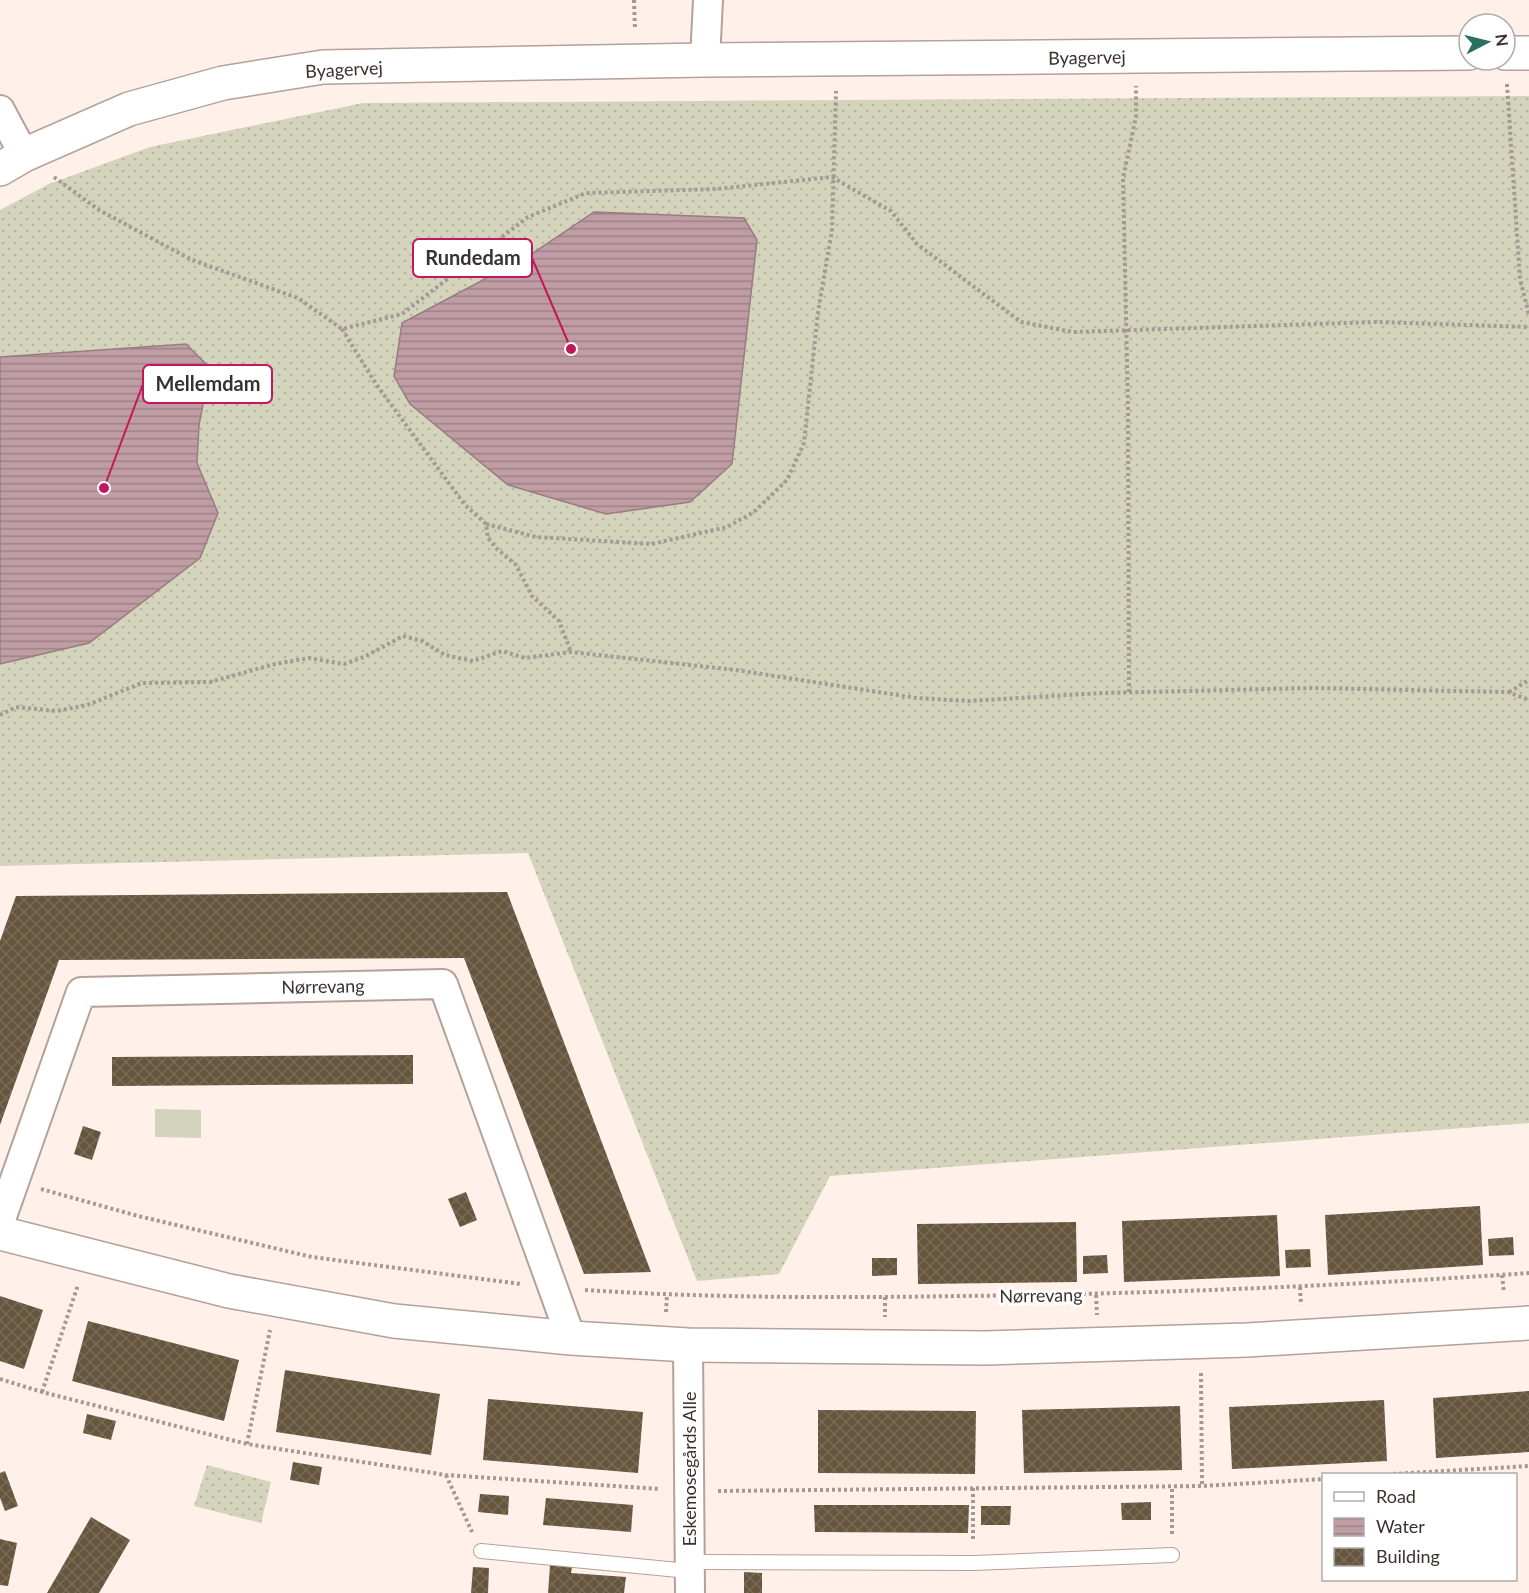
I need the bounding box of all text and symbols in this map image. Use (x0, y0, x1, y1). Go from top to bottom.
north arrow (1457, 12, 1517, 72)
text: N (1492, 33, 1513, 47)
street label: Byagervej (1048, 45, 1126, 69)
street label: Byagervej (305, 56, 383, 82)
callout: Rundedam (413, 239, 532, 277)
text: Rundedam (425, 245, 521, 269)
callout: Mellemdam (143, 365, 272, 403)
text: Mellemdam (156, 371, 260, 395)
street label: Nørrevang (281, 974, 365, 998)
street label: Nørrevang (999, 1283, 1083, 1307)
street label: Eskemosegårds Alle (678, 1391, 700, 1547)
legend (1322, 1473, 1517, 1581)
text: Road (1376, 1485, 1416, 1507)
text: Water (1376, 1515, 1425, 1537)
text: Building (1376, 1545, 1440, 1567)

